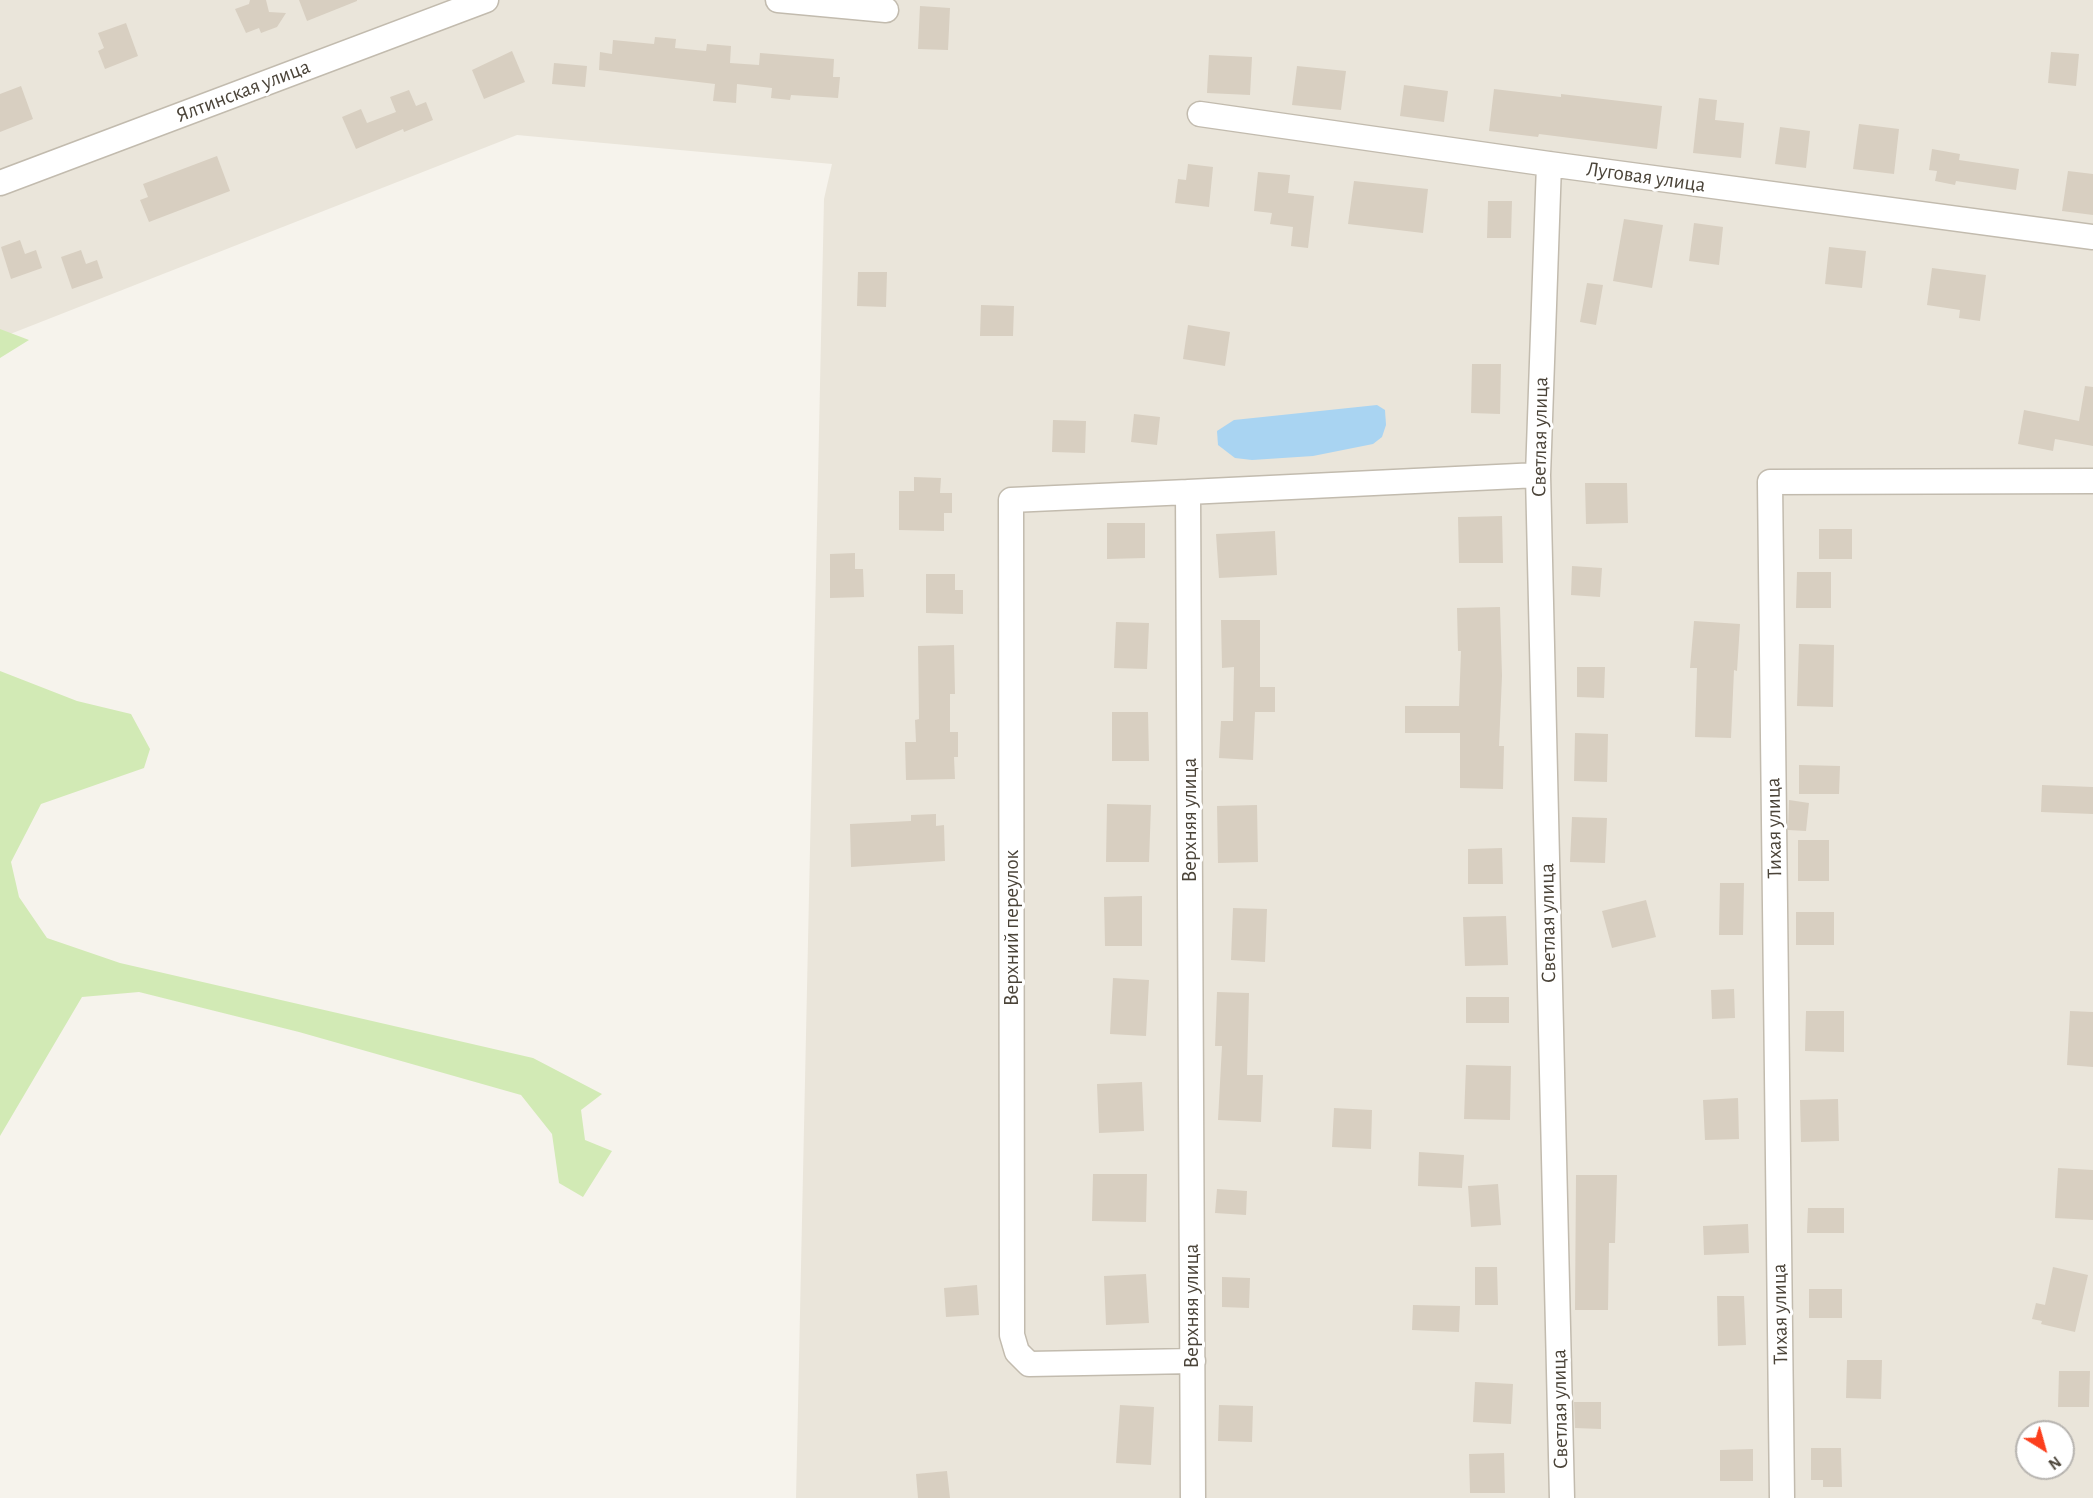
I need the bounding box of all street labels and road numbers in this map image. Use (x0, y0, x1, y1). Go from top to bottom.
street label: Ялтинская улица (172, 54, 314, 128)
street label: Луговая улица (1585, 156, 1707, 198)
street label: Светлая улица (1526, 377, 1554, 497)
street label: Верхняя улица (1177, 758, 1203, 882)
street label: Тихая улица (1761, 777, 1787, 879)
street label: Верхний переулок (999, 850, 1025, 1006)
street label: Светлая улица (1534, 863, 1562, 983)
street label: Верхняя улица (1179, 1244, 1205, 1368)
street label: Тихая улица (1767, 1263, 1793, 1365)
street label: Светлая улица (1546, 1349, 1574, 1469)

